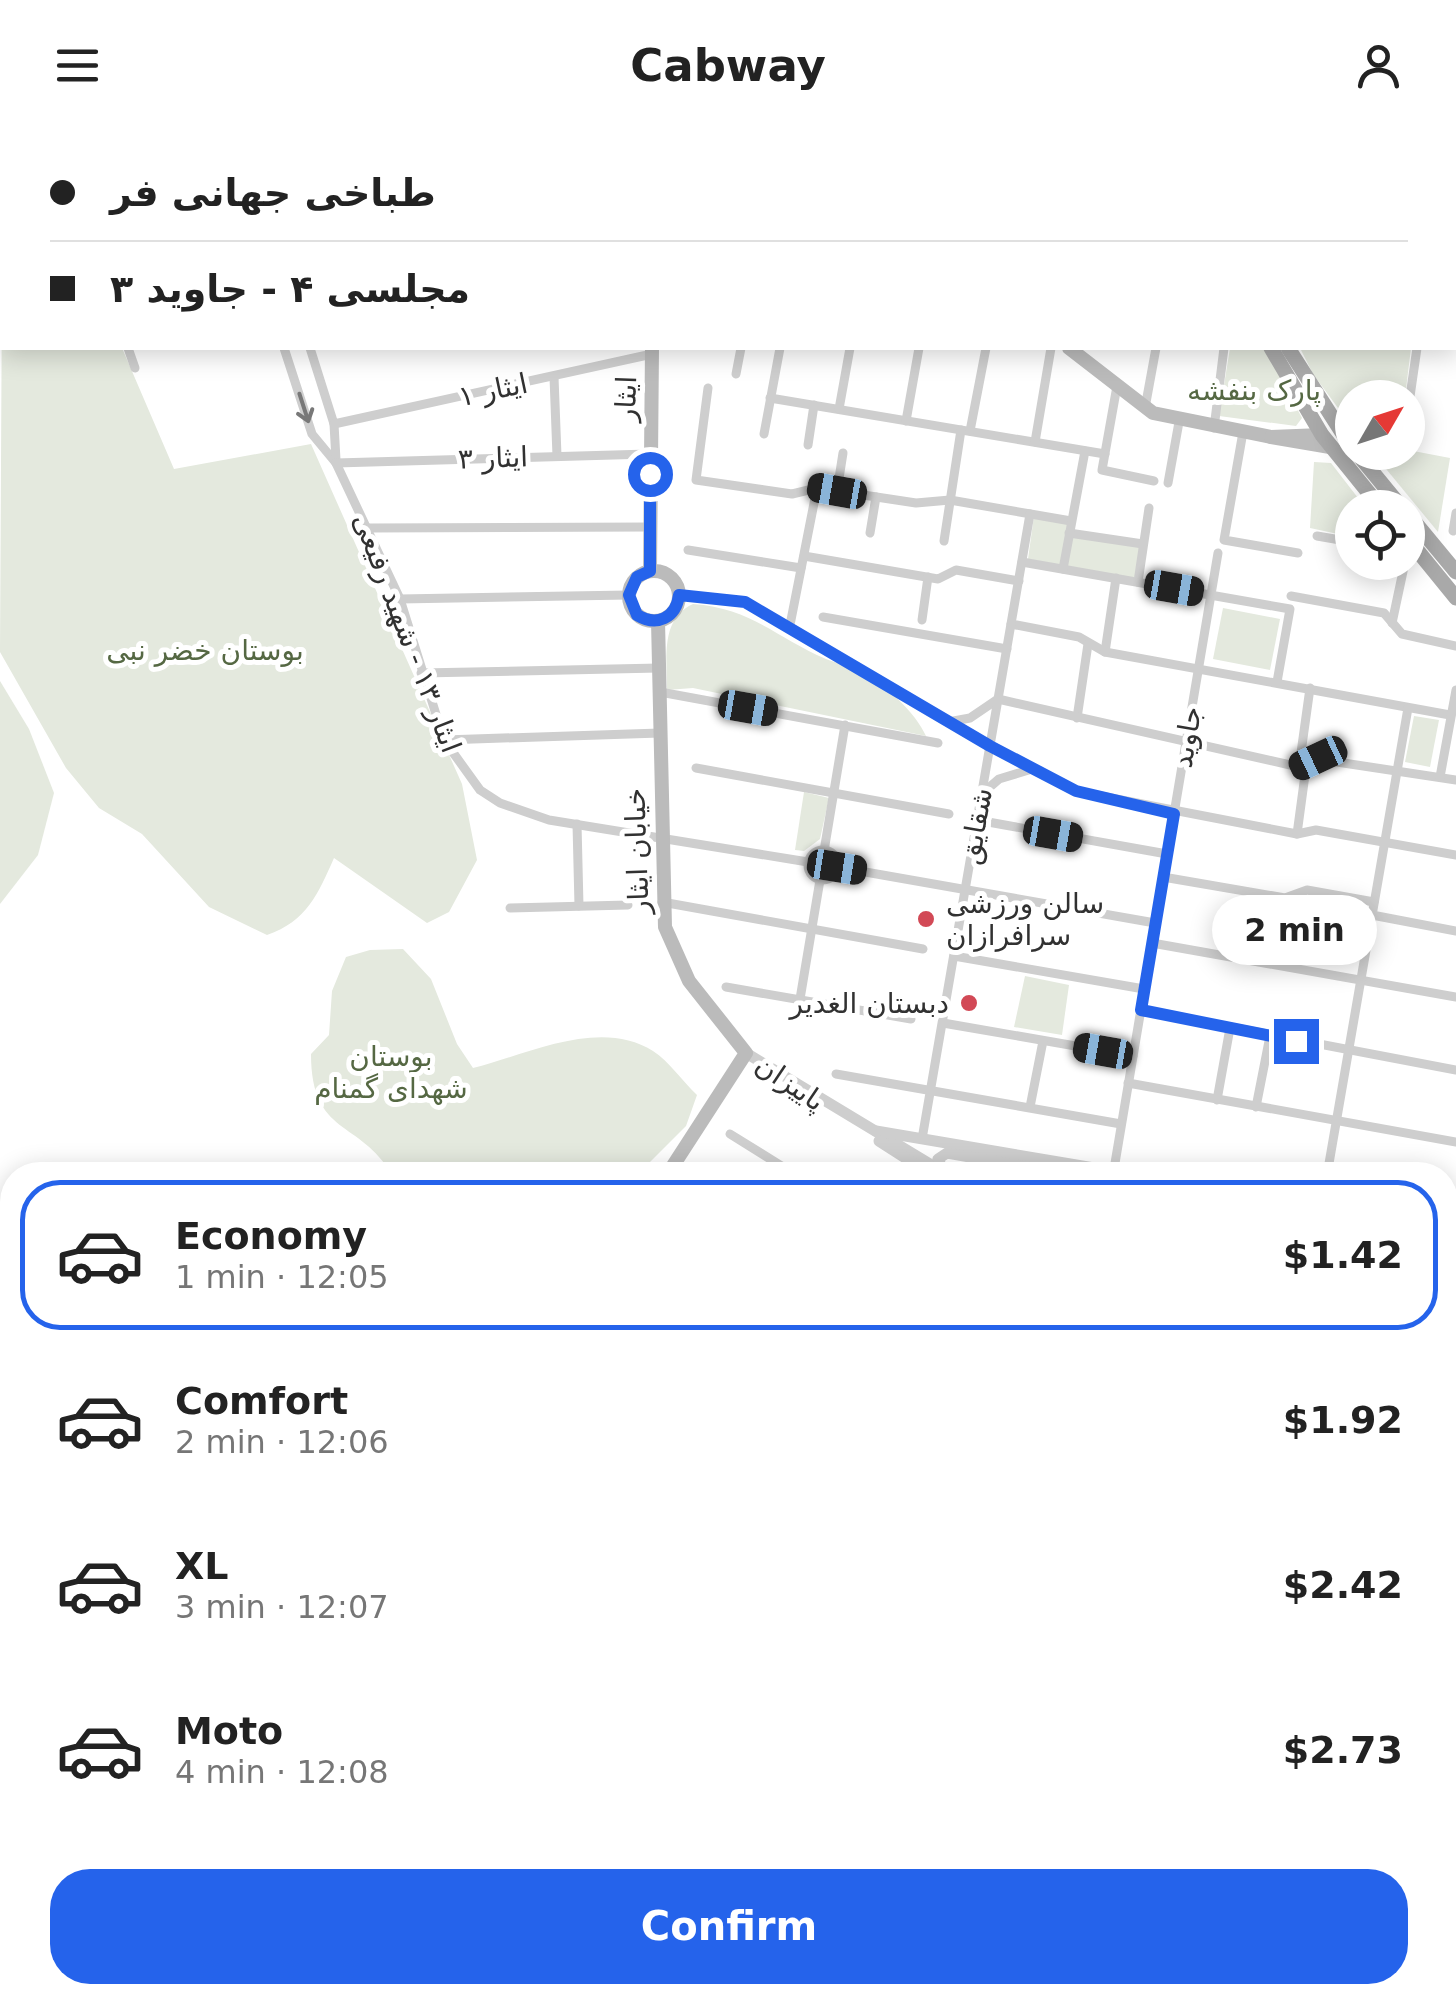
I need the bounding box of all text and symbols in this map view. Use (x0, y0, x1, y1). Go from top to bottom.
icon: menu (50, 38, 105, 93)
icon: person (1351, 38, 1406, 93)
text: Cabway (630, 39, 826, 92)
text: طباخی جهانی فر (110, 171, 436, 215)
text: مجلسی ۴ - جاوید ۳ (110, 267, 470, 311)
street label: ایثار ۱ (455, 367, 531, 413)
park label: پارک بنفشه (1187, 374, 1321, 407)
street label: ایثار (609, 375, 643, 425)
north arrow (1335, 380, 1425, 470)
map controls (1335, 380, 1425, 580)
one-way arrow (296, 392, 314, 424)
street label: ایثار ۳ (457, 440, 529, 476)
route start (628, 452, 673, 497)
car (805, 471, 869, 511)
button: locate (1335, 490, 1425, 580)
street label: ایثار ۱۳ - شهید رفیعی (346, 509, 468, 757)
car (1142, 568, 1206, 608)
park label: بوستان خضر نبی (106, 634, 304, 667)
car (716, 688, 780, 728)
street label: جاوید (1165, 704, 1209, 770)
car (1284, 732, 1352, 784)
street label: شقایق (953, 785, 999, 867)
street label: خیابان ایثار (618, 787, 656, 917)
car (1021, 814, 1085, 854)
car (805, 847, 869, 887)
place label: سالن ورزشی سرافرازان (946, 887, 1104, 952)
callout: 2 min (1214, 896, 1378, 966)
marker: سالن ورزشی سرافرازان (915, 908, 937, 930)
text: 2 min (1244, 911, 1345, 949)
place label: دبستان الغدیر (788, 987, 949, 1020)
marker: دبستان الغدیر (958, 992, 980, 1014)
route end (1274, 1019, 1319, 1064)
car (1071, 1031, 1135, 1071)
park label: بوستان شهدای گمنام (314, 1040, 468, 1105)
street label: پاییزان (749, 1048, 831, 1118)
icon: car (55, 1210, 145, 1300)
text: Economy (175, 1214, 367, 1258)
text: $1.42 (1283, 1233, 1403, 1277)
text: 1 min · 12:05 (175, 1258, 389, 1296)
icon: car (55, 1375, 145, 1465)
text: Comfort (175, 1379, 348, 1423)
text: $1.92 (1283, 1398, 1403, 1442)
text: 2 min · 12:06 (175, 1423, 389, 1461)
icon: car (55, 1540, 145, 1630)
text: XL (175, 1544, 229, 1588)
text: $2.42 (1283, 1563, 1403, 1607)
text: 3 min · 12:07 (175, 1588, 389, 1626)
icon: car (55, 1705, 145, 1795)
text: Moto (175, 1709, 283, 1753)
text: $2.73 (1283, 1728, 1403, 1772)
text: 4 min · 12:08 (175, 1753, 389, 1791)
button: Confirm (50, 1869, 1408, 1984)

